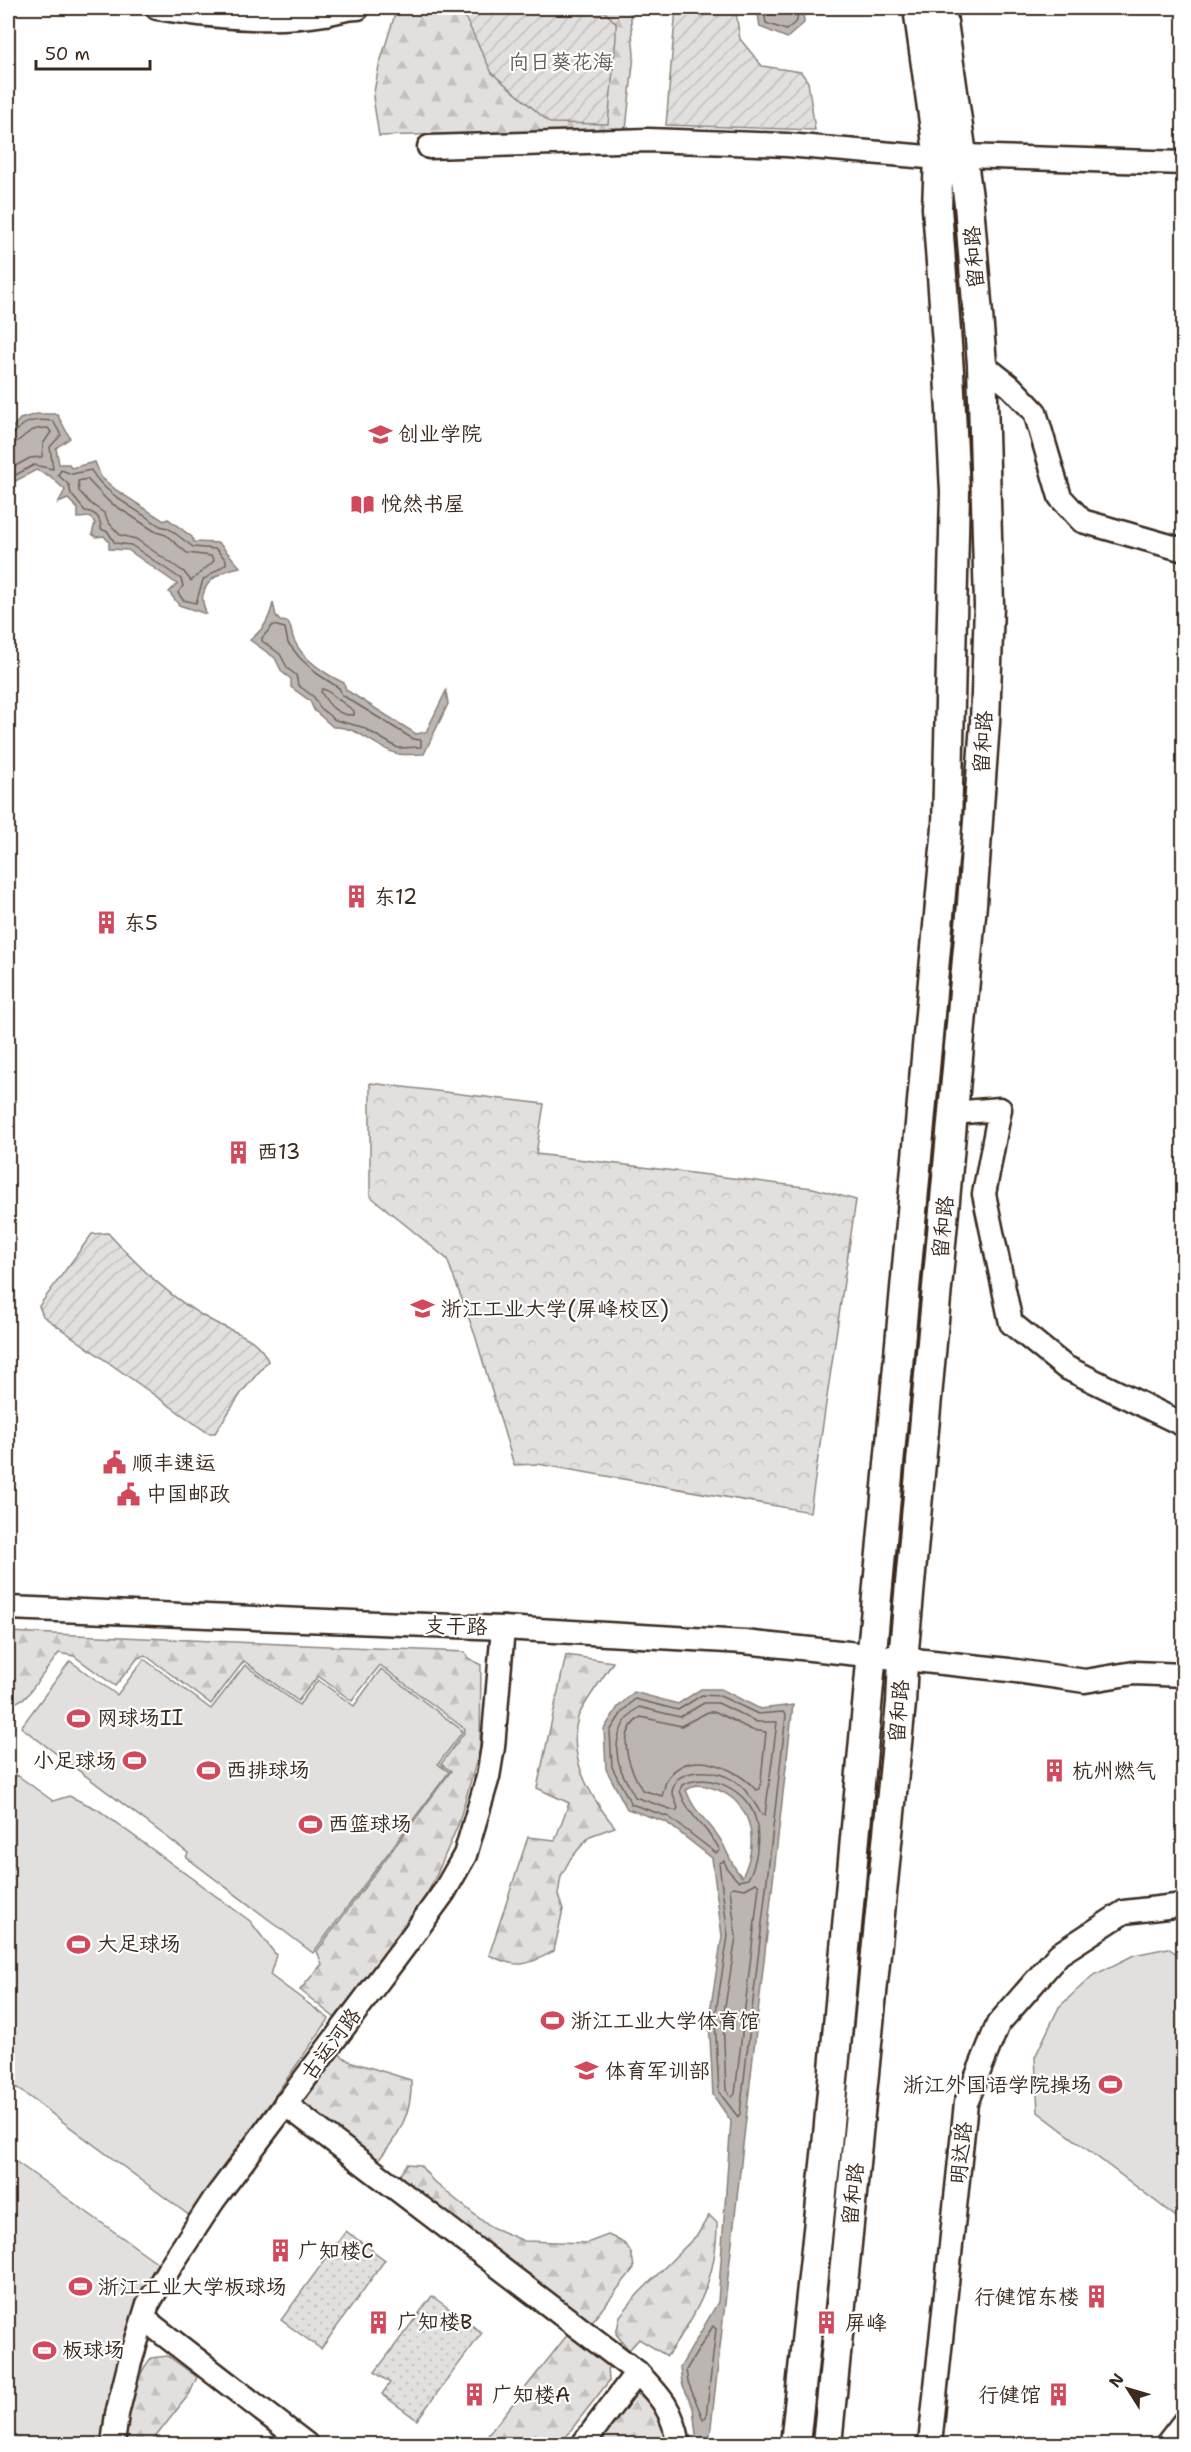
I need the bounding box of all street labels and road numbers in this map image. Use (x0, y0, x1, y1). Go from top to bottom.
street label: 留和路 (958, 225, 990, 289)
street label: 留和路 (967, 710, 999, 774)
street label: 留和路 (926, 1194, 960, 1260)
street label: 支干路 (424, 1611, 488, 1641)
street label: 留和路 (883, 1679, 915, 1743)
street label: 古运河路 (295, 2002, 367, 2086)
street label: 明达路 (944, 2120, 978, 2186)
street label: 留和路 (836, 2161, 870, 2227)

